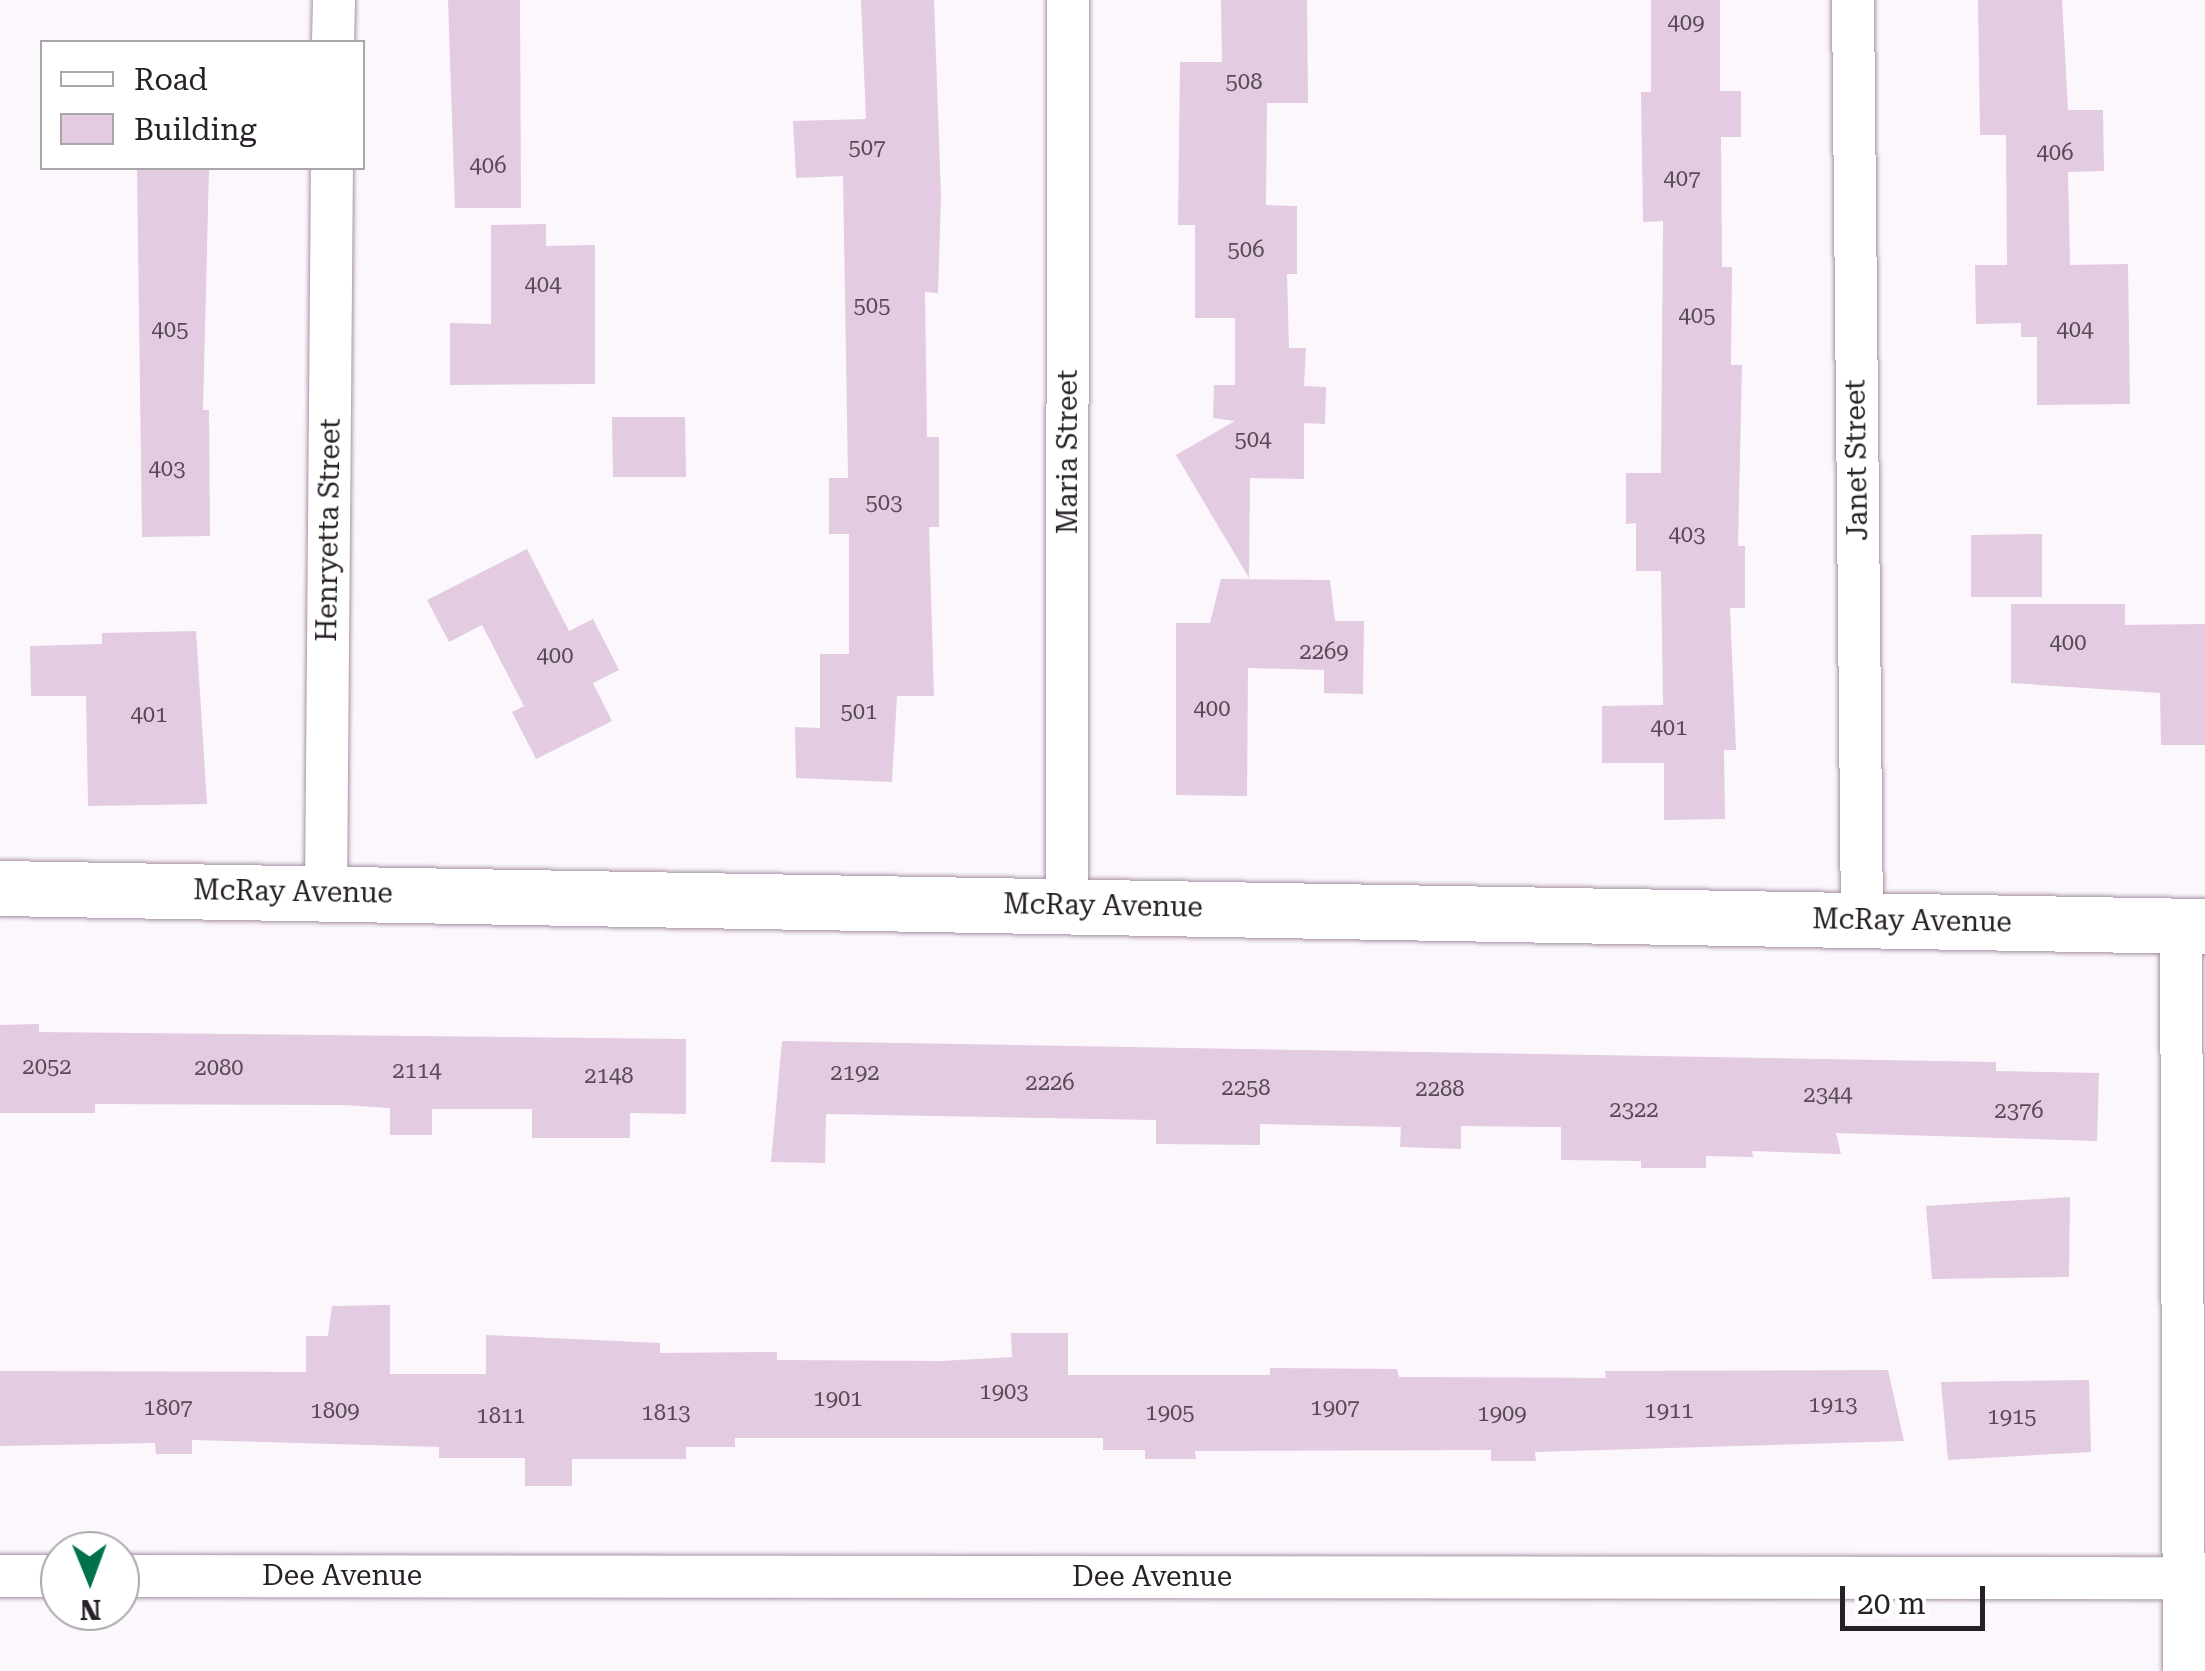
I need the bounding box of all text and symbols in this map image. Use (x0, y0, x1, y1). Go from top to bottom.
house number: 409 (1668, 10, 1704, 36)
legend (40, 40, 365, 170)
text: Road (134, 62, 208, 97)
house number: 508 (1226, 69, 1262, 95)
text: Building (134, 112, 257, 147)
house number: 507 (849, 135, 885, 161)
house number: 406 (2037, 140, 2073, 166)
house number: 406 (470, 153, 506, 179)
house number: 407 (1664, 166, 1700, 192)
house number: 506 (1228, 237, 1264, 263)
house number: 404 (525, 272, 561, 298)
house number: 505 (854, 293, 890, 319)
house number: 405 (1679, 303, 1715, 329)
house number: 405 (152, 317, 188, 343)
house number: 404 (2057, 317, 2093, 343)
street label: Maria Street (1051, 370, 1085, 534)
street label: Janet Street (1839, 379, 1875, 541)
street label: Henryetta Street (310, 418, 348, 642)
house number: 504 (1235, 427, 1271, 453)
house number: 403 (149, 456, 185, 482)
house number: 503 (866, 490, 902, 516)
house number: 403 (1669, 522, 1705, 548)
house number: 400 (2050, 630, 2086, 656)
house number: 2269 (1299, 639, 1349, 665)
house number: 400 (537, 643, 573, 669)
house number: 400 (1194, 696, 1230, 722)
house number: 501 (841, 699, 877, 725)
house number: 401 (131, 702, 167, 728)
house number: 401 (1651, 715, 1687, 741)
street label: McRay Avenue (193, 873, 393, 911)
street label: McRay Avenue (1003, 887, 1203, 925)
street label: McRay Avenue (1812, 902, 2012, 940)
house number: 2052 (22, 1054, 72, 1080)
house number: 2080 (194, 1055, 244, 1081)
house number: 2114 (392, 1058, 442, 1084)
house number: 2192 (830, 1060, 880, 1086)
house number: 2148 (584, 1063, 634, 1089)
house number: 2226 (1025, 1070, 1075, 1096)
house number: 2258 (1221, 1075, 1271, 1101)
house number: 2288 (1415, 1076, 1465, 1102)
house number: 2344 (1803, 1082, 1853, 1108)
house number: 2322 (1609, 1097, 1659, 1123)
house number: 2376 (1994, 1098, 2044, 1124)
house number: 1903 (979, 1379, 1029, 1405)
house number: 1901 (813, 1386, 863, 1412)
house number: 1913 (1808, 1392, 1858, 1418)
house number: 1807 (143, 1395, 193, 1421)
house number: 1907 (1310, 1395, 1360, 1421)
house number: 1809 (310, 1398, 360, 1424)
house number: 1911 (1644, 1398, 1694, 1424)
house number: 1813 (641, 1400, 691, 1426)
house number: 1905 (1145, 1400, 1195, 1426)
house number: 1909 (1477, 1401, 1527, 1427)
house number: 1811 (476, 1403, 526, 1429)
house number: 1915 (1987, 1404, 2037, 1430)
north arrow (40, 1531, 140, 1631)
street label: Dee Avenue (262, 1559, 422, 1593)
street label: Dee Avenue (1072, 1560, 1232, 1594)
scale bar (1845, 1566, 1990, 1628)
text: 20 m (1857, 1586, 1926, 1621)
text: N (79, 1593, 102, 1626)

